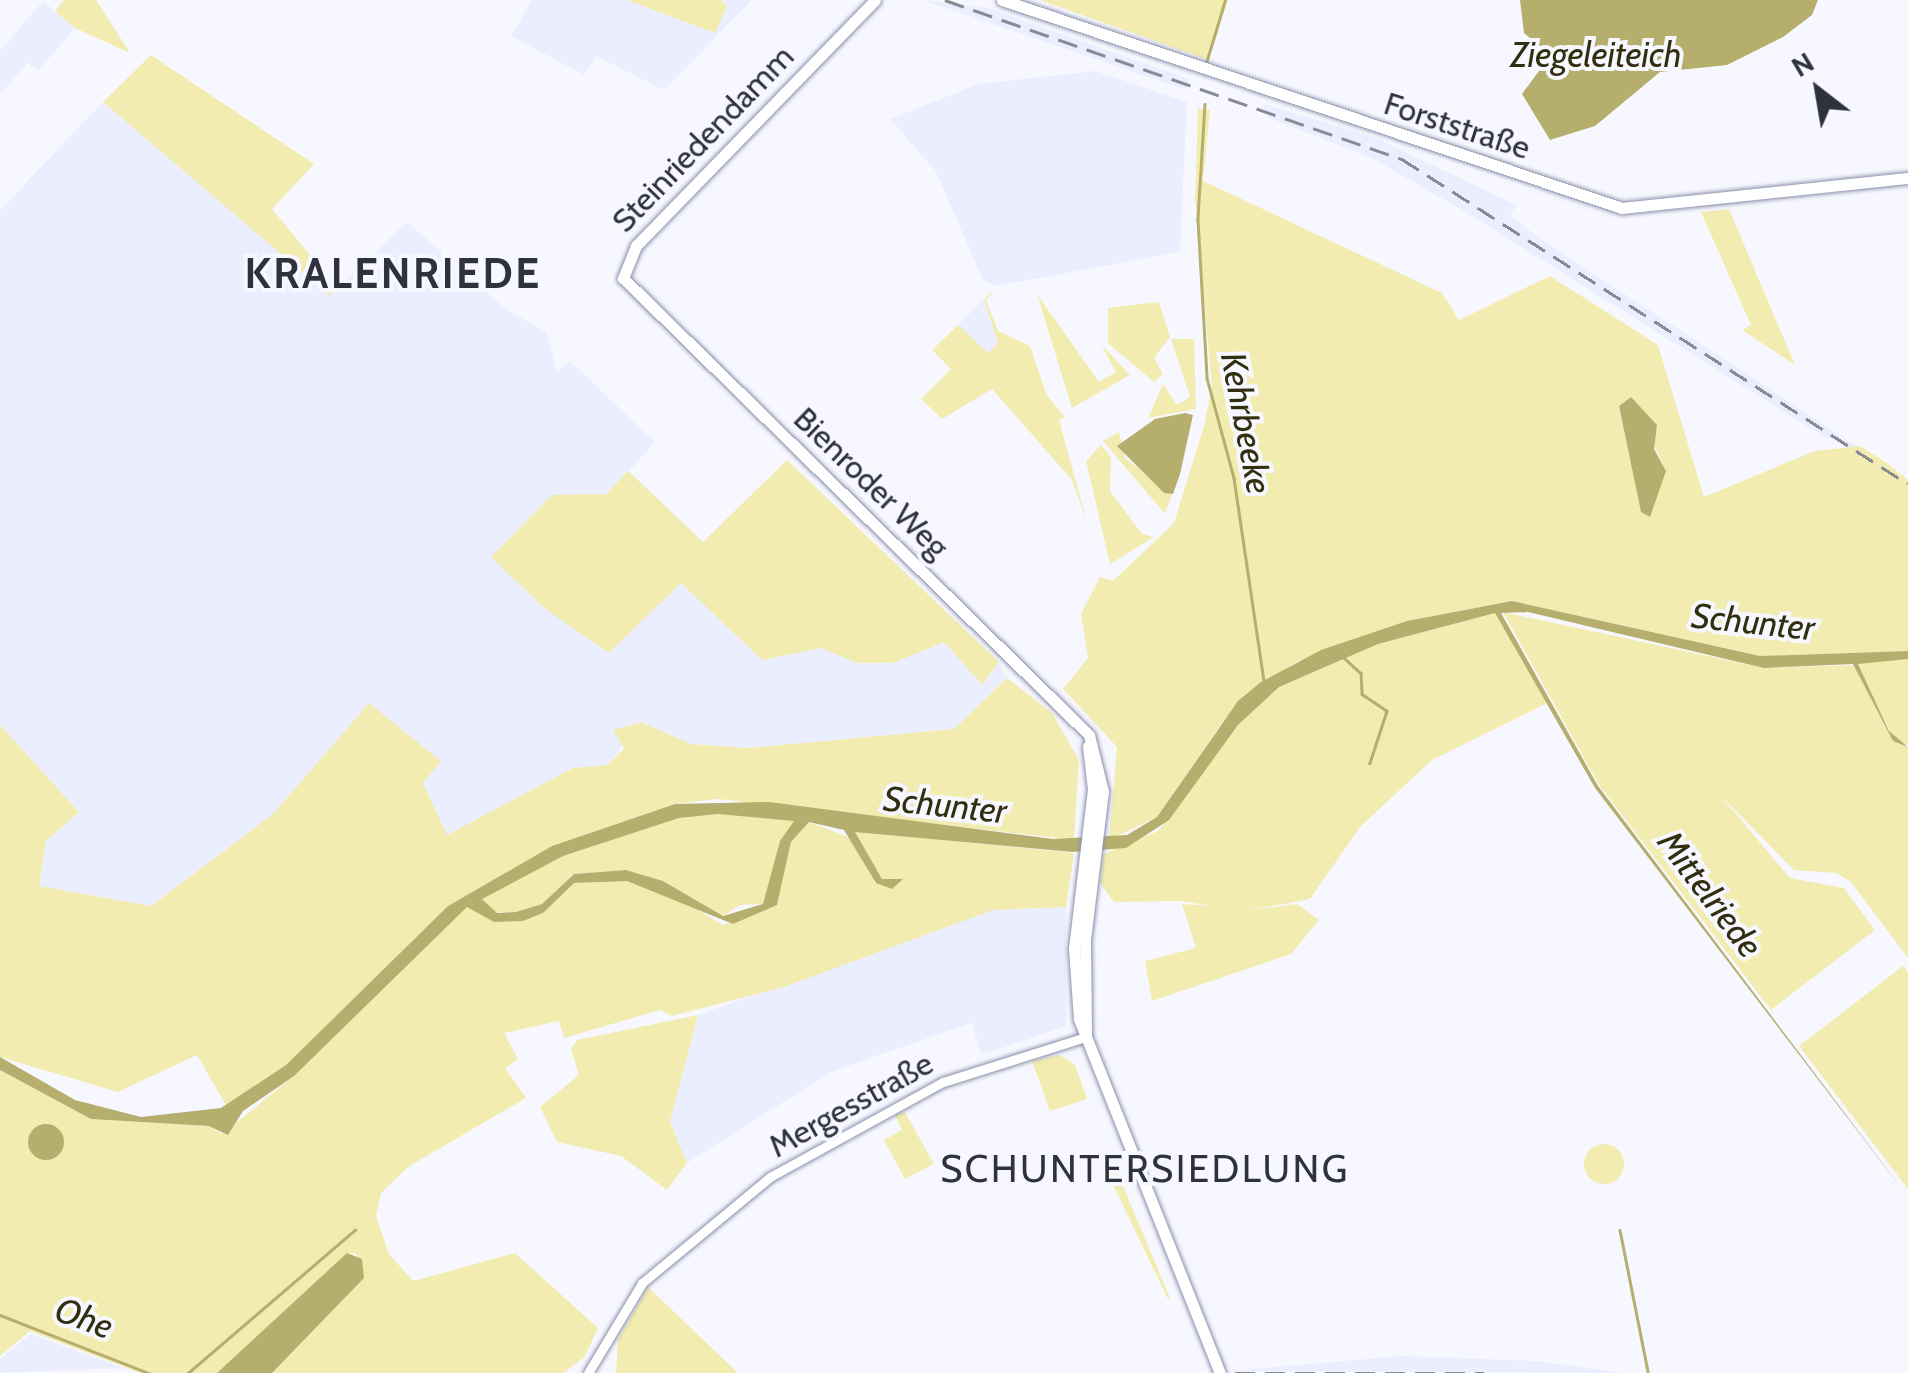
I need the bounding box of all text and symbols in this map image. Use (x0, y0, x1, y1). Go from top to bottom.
water label: Ziegeleiteich (1511, 34, 1681, 76)
street label: Steinriedendamm (604, 38, 802, 240)
north arrow (1768, 40, 1868, 140)
text: N (1785, 45, 1820, 84)
street label: Forststraße (1379, 84, 1535, 168)
district label: KRALENRIEDE (244, 248, 542, 298)
water label: Kehrbeeke (1212, 349, 1280, 497)
street label: Bienroder Weg (786, 400, 956, 566)
water label: Schunter (1689, 595, 1817, 649)
water label: Schunter (881, 778, 1009, 832)
water label: Mittelriede (1649, 823, 1771, 965)
street label: Mergesstraße (762, 1044, 940, 1166)
district label: SCHUNTERSIEDLUNG (940, 1146, 1350, 1192)
water label: Ohe (49, 1288, 119, 1348)

